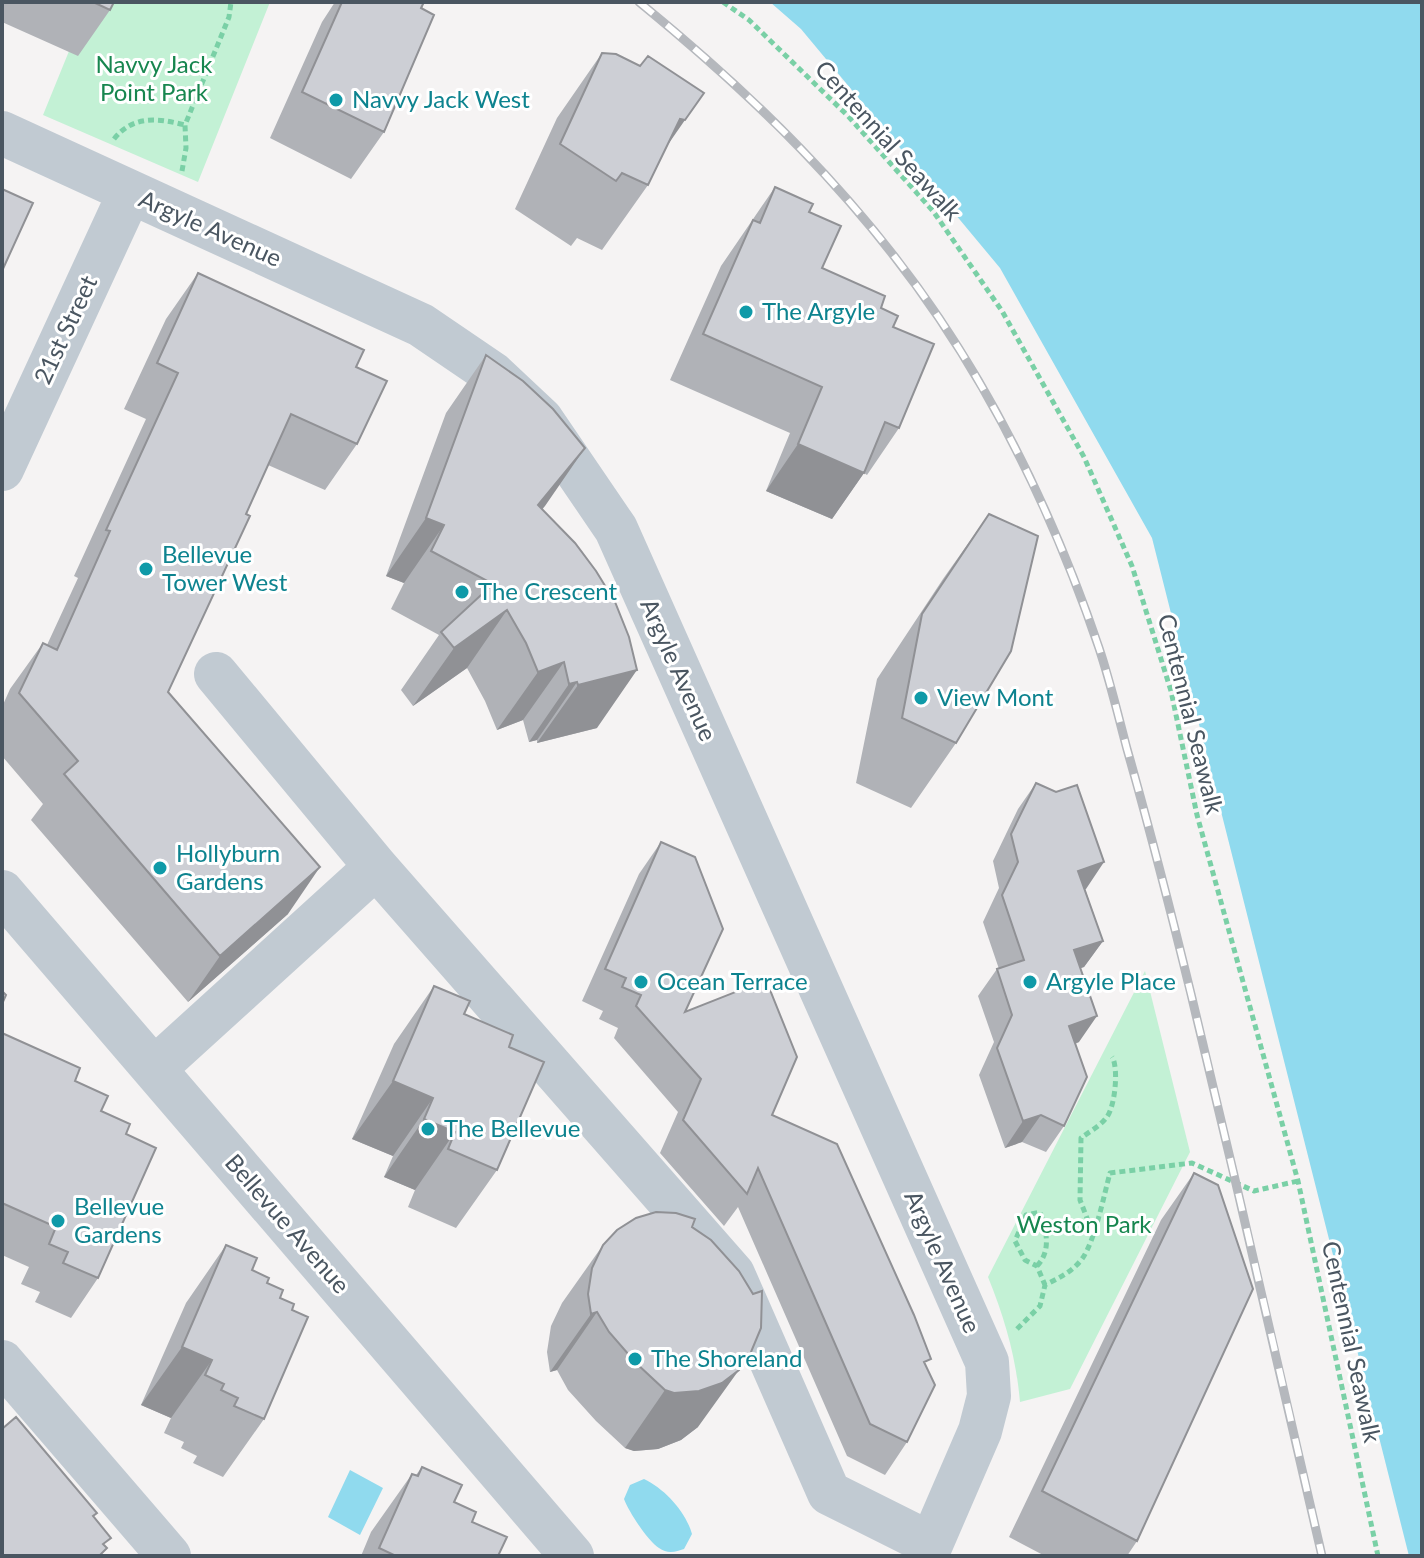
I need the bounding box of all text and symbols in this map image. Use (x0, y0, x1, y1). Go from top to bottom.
park label: Navvy Jack Point Park (96, 49, 213, 106)
street label: Centennial Seawalk (810, 54, 969, 227)
place label: Navvy Jack West (352, 84, 530, 113)
marker: Navvy Jack West (327, 91, 345, 109)
street label: Argyle Avenue (135, 183, 286, 272)
street label: 21st Street (27, 270, 102, 388)
place label: The Argyle (762, 296, 875, 325)
marker: The Argyle (737, 303, 755, 321)
place label: Bellevue Tower West (162, 539, 288, 596)
marker: Bellevue Tower West (137, 560, 155, 578)
place label: The Crescent (478, 576, 618, 605)
marker: The Crescent (453, 583, 471, 601)
street label: Argyle Avenue (635, 594, 724, 745)
street label: Centennial Seawalk (1153, 611, 1231, 817)
place label: View Mont (937, 682, 1054, 711)
marker: View Mont (912, 689, 930, 707)
place label: Hollyburn Gardens (176, 838, 280, 895)
marker: Hollyburn Gardens (151, 859, 169, 877)
place label: Ocean Terrace (657, 966, 808, 995)
place label: Argyle Place (1046, 966, 1176, 995)
marker: Ocean Terrace (632, 973, 650, 991)
marker: Argyle Place (1021, 973, 1039, 991)
place label: The Bellevue (444, 1113, 580, 1142)
marker: The Bellevue (419, 1120, 437, 1138)
street label: Bellevue Avenue (220, 1147, 356, 1299)
street label: Argyle Avenue (899, 1186, 988, 1337)
place label: Bellevue Gardens (74, 1191, 164, 1248)
park label: Weston Park (1016, 1209, 1152, 1238)
marker: Bellevue Gardens (49, 1212, 67, 1230)
street label: Centennial Seawalk (1317, 1238, 1388, 1446)
place label: The Shoreland (651, 1343, 802, 1372)
marker: The Shoreland (626, 1350, 644, 1368)

